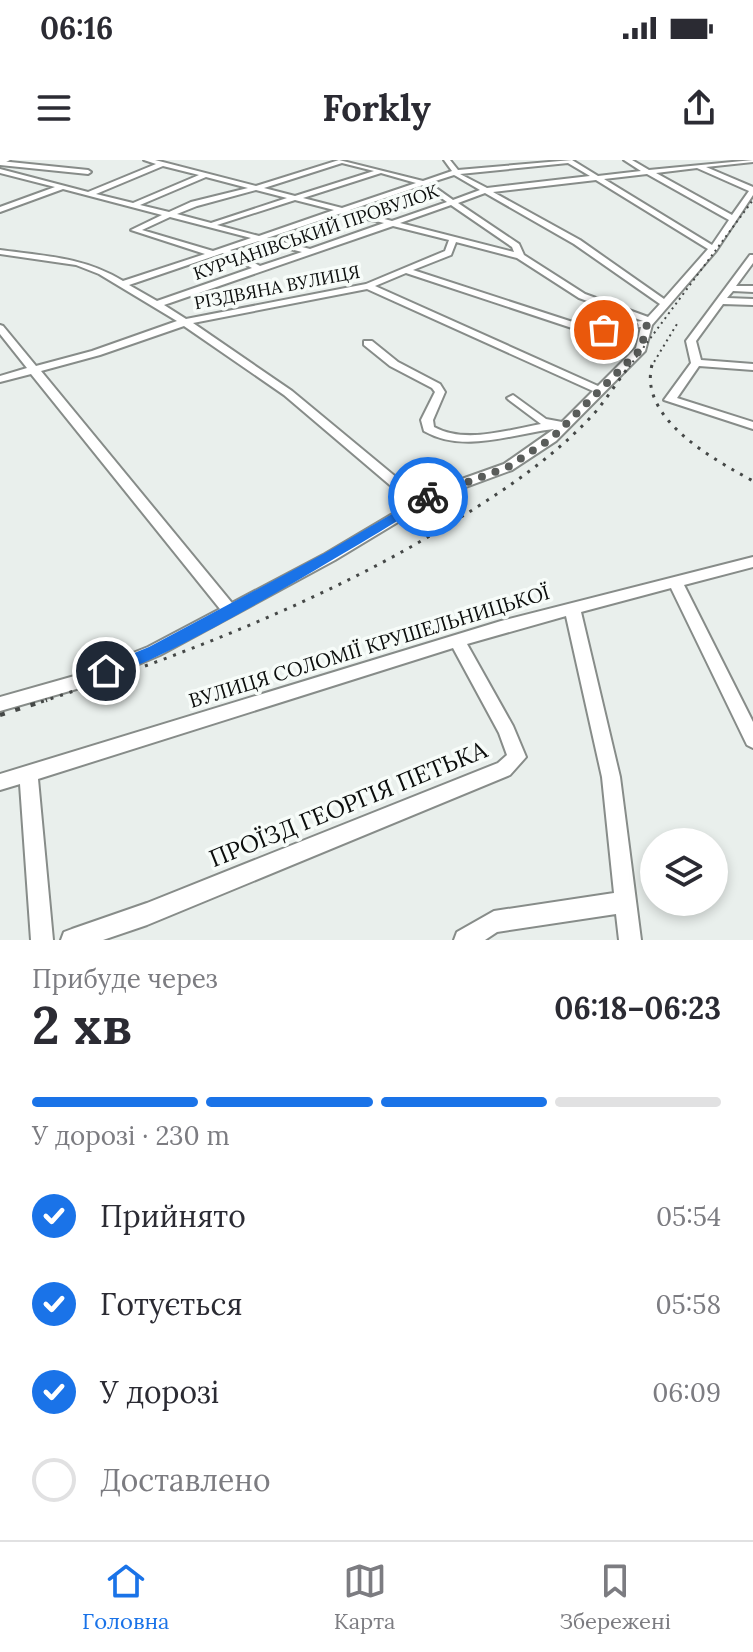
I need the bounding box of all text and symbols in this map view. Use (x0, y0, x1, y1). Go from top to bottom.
text: 06:16 (40, 9, 113, 47)
text: Forkly (322, 85, 431, 131)
icon: menu (32, 86, 76, 130)
icon: share (677, 86, 721, 130)
street label: КУРЧАНІВСЬКИЙ ПРОВУЛОК (190, 179, 442, 285)
street label: РІЗДВЯНА ВУЛИЦЯ (192, 260, 362, 314)
pin (570, 296, 638, 364)
icon: bag (582, 308, 626, 352)
courier (388, 457, 468, 537)
icon: bike (406, 475, 450, 519)
street label: ВУЛИЦЯ СОЛОМІЇ КРУШЕЛЬНИЦЬКОЇ (186, 579, 553, 713)
pin (72, 637, 140, 705)
icon: home (84, 649, 128, 693)
street label: ПРОЇЗД ГЕОРГІЯ ПЕТЬКА (204, 734, 492, 874)
map controls (640, 828, 728, 916)
button: layers (640, 828, 728, 916)
text: Прибуде через (32, 962, 218, 995)
text: 06:18–06:23 (554, 989, 721, 1027)
text: 2 хв (32, 992, 132, 1058)
text: У дорозі · 230 m (32, 1119, 230, 1152)
icon: check (32, 1194, 76, 1238)
text: Прийнято (100, 1197, 246, 1235)
text: 05:54 (656, 1200, 721, 1233)
icon: check (32, 1282, 76, 1326)
text: Готується (100, 1285, 243, 1323)
text: 05:58 (655, 1288, 721, 1321)
icon: check (32, 1370, 76, 1414)
text: У дорозі (100, 1373, 219, 1411)
text: 06:09 (652, 1376, 721, 1409)
text: Доставлено (100, 1461, 270, 1499)
tab: Головна (82, 1559, 169, 1635)
tab: Карта (334, 1559, 395, 1635)
tab: Збережені (560, 1559, 671, 1635)

